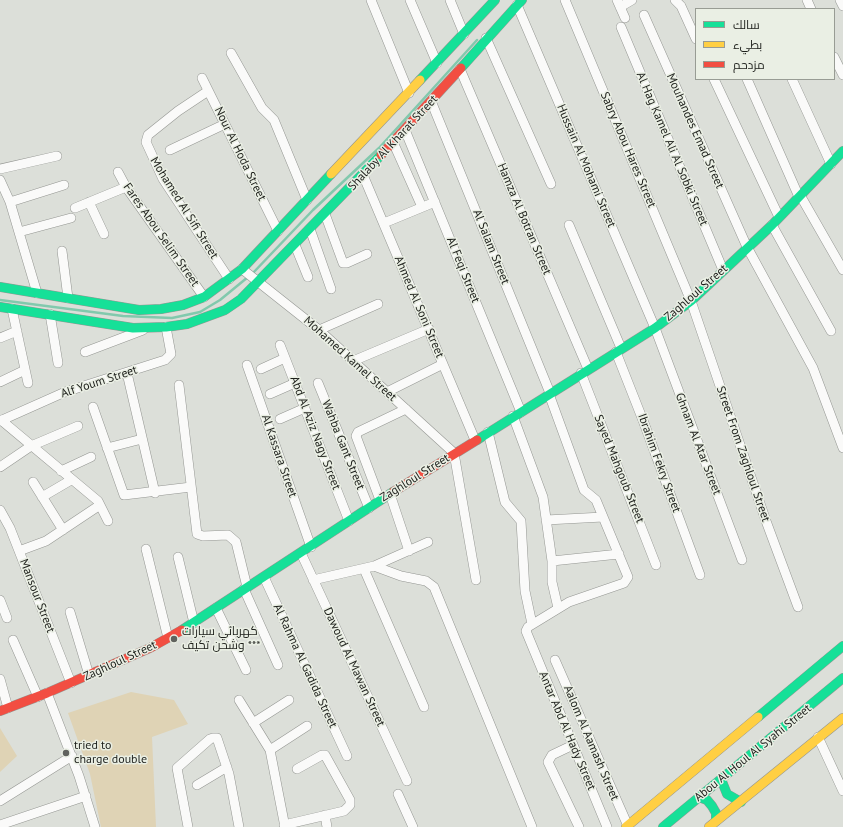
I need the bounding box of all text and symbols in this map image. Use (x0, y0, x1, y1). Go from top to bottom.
legend (695, 8, 835, 80)
text: سالك (733, 17, 760, 32)
text: بطيء (733, 37, 762, 52)
text: مزدحم (733, 57, 765, 72)
street label: Al Hag Kamel Ali Al Sobki Street (633, 70, 711, 228)
street label: Mouhandes Emad Street (663, 71, 727, 191)
street label: Sabry Abou Hares Street (597, 90, 659, 210)
street label: Shalaby Al Kharat Street (345, 92, 441, 194)
street label: Hussain Al Mohami Street (553, 102, 619, 230)
street label: Nour Al Hoda Street (211, 105, 269, 203)
street label: Mohamed Al Sifi Street (147, 154, 221, 262)
street label: Hamza Al Botran Street (494, 161, 554, 277)
street label: Fares Abou Selim Street (120, 181, 202, 289)
street label: Al Salam Street (470, 208, 512, 286)
street label: Al Feqi Street (443, 235, 483, 305)
street label: Ahmed Al Soni Street (391, 254, 447, 360)
street label: Zaghloul Street (661, 262, 731, 324)
street label: Mohamed Kamel Street (301, 313, 399, 405)
street label: Alf Youm Street (59, 363, 139, 401)
street label: Abd Al Aziz Nagy Street (287, 374, 343, 492)
street label: Street From Zaghloul Street (713, 384, 773, 524)
street label: Ghnam Al Atar Street (672, 391, 724, 497)
street label: Wahba Gant Street (318, 398, 368, 492)
street label: Ibrahim Fekry Street (634, 412, 684, 514)
street label: Al Kassara Street (258, 413, 300, 499)
street label: Sayed Mahgoub Street (591, 413, 647, 525)
street label: Zaghloul Street (378, 451, 452, 505)
street label: Mansour Street (16, 557, 58, 635)
street label: Al Rahma Al Gadida Street (270, 602, 340, 730)
street label: Dawoud Al Mawan Street (320, 605, 388, 729)
place label: كهربائي سيارات وشحن تكيف *** (182, 625, 260, 653)
marker: كهربائي سيارات وشحن تكيف *** (169, 634, 179, 644)
street label: Zaghloul Street (81, 638, 159, 684)
street label: Antar Abd Al Hady Street (535, 669, 599, 793)
street label: Aalom Al Aamash Street (560, 683, 622, 803)
street label: Abou Al Houl Al Syahi Street (692, 701, 814, 805)
place label: tried to charge double (74, 739, 147, 767)
marker: tried to charge double (61, 748, 71, 758)

